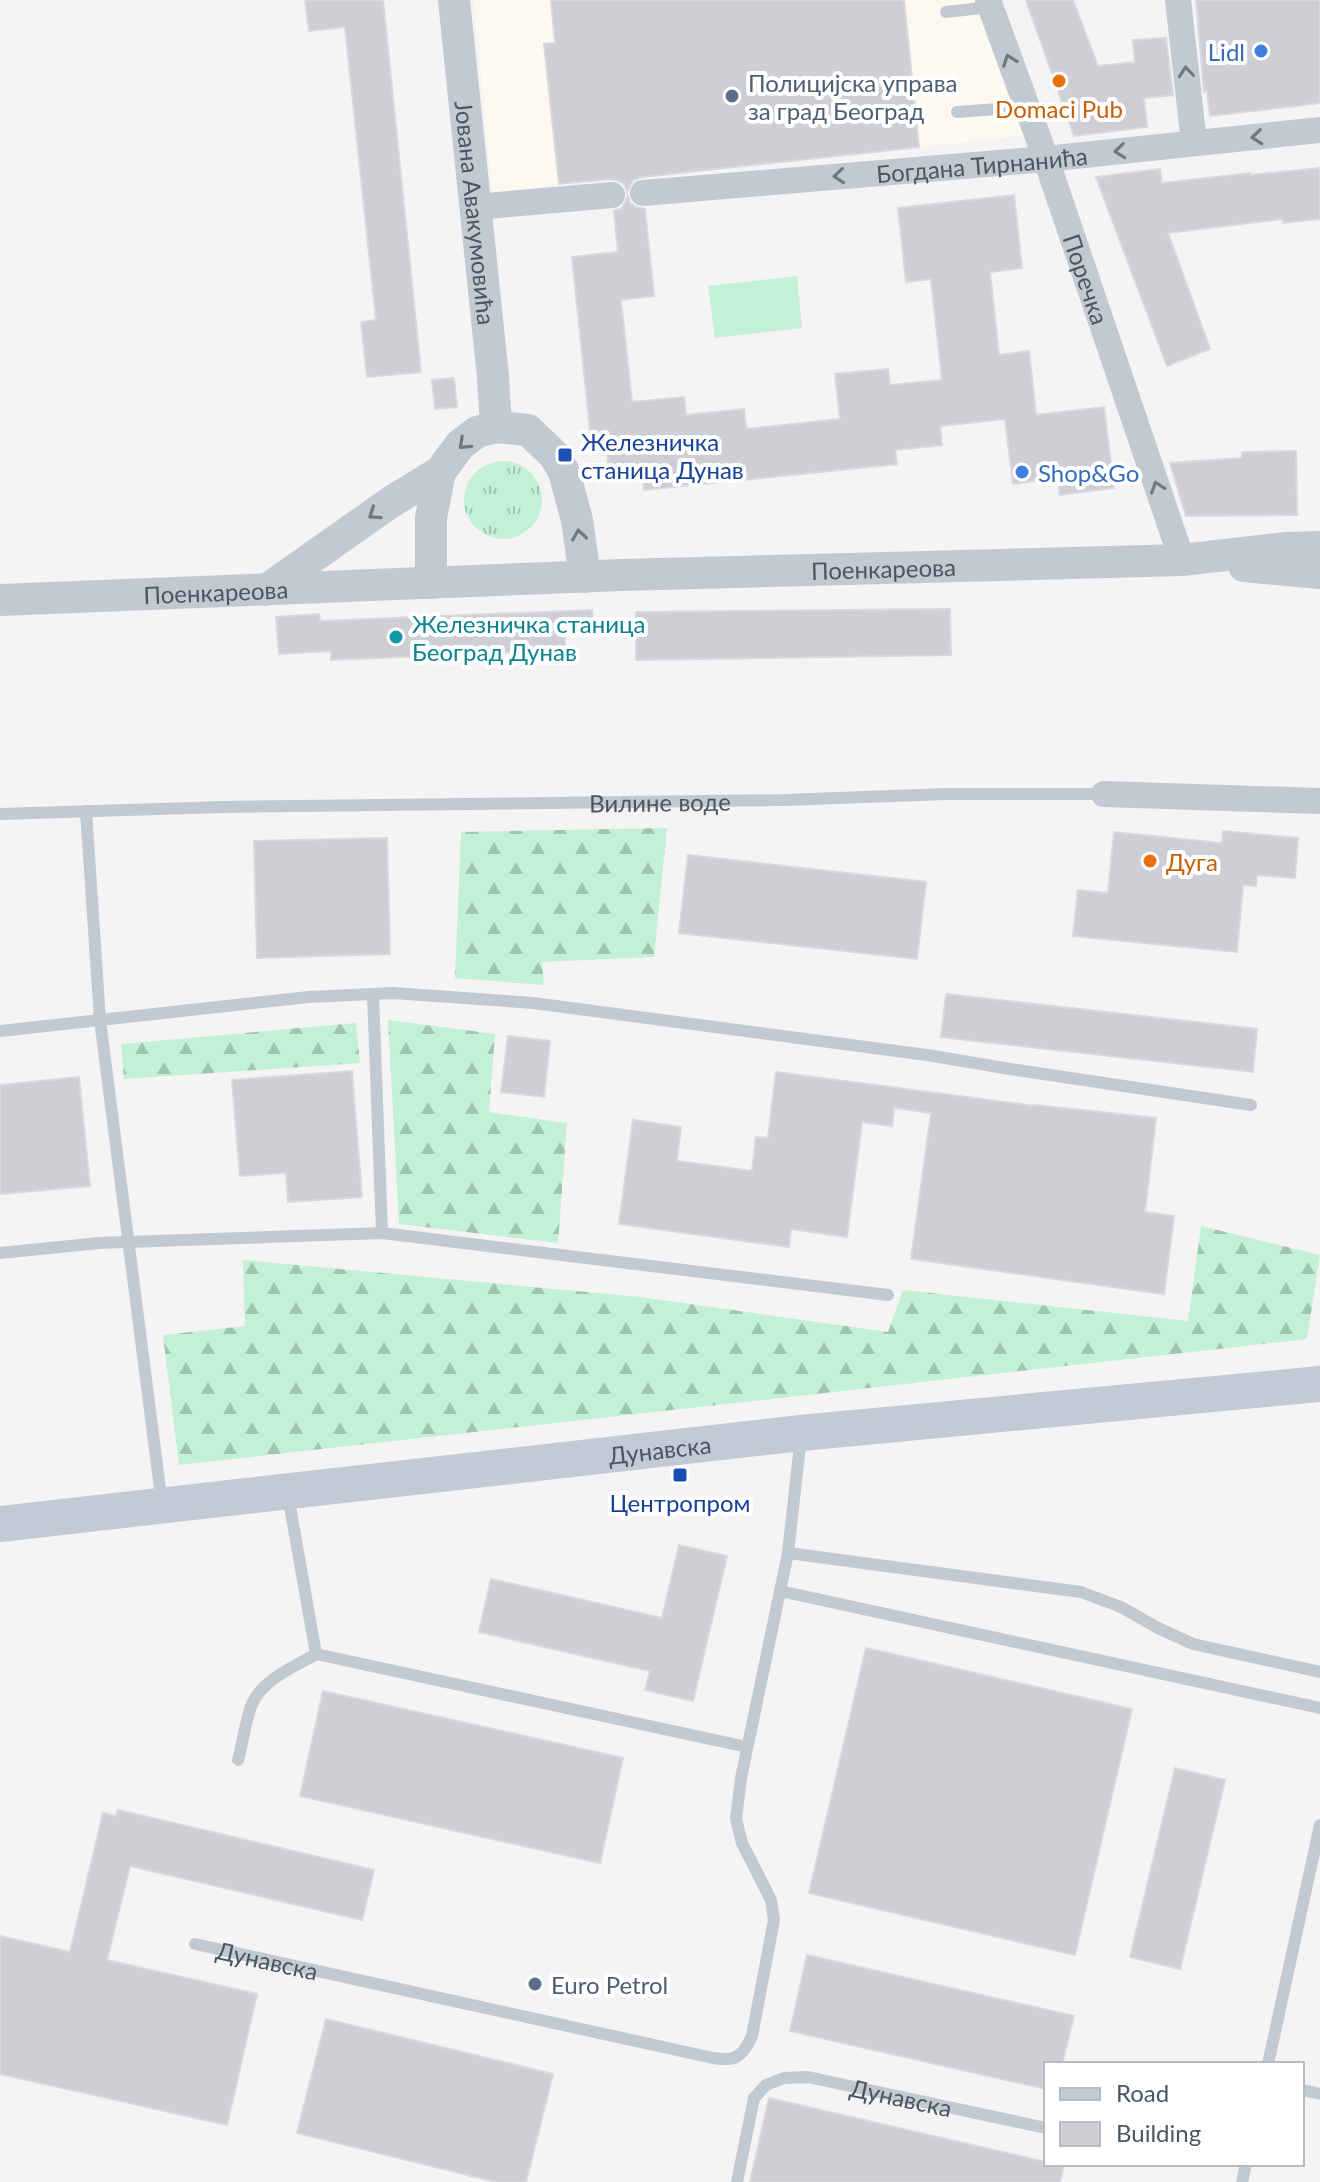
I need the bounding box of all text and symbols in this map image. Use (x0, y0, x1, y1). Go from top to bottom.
place label: Lidl (1208, 37, 1245, 66)
marker: Lidl (1252, 42, 1270, 60)
one-way arrow (1002, 53, 1018, 67)
one-way arrow (1178, 65, 1195, 78)
place label: Полицијска управа за град Београд (748, 68, 958, 125)
marker: Domaci Pub (1050, 72, 1068, 90)
marker: Полицијска управа за град Београд (723, 87, 741, 105)
place label: Domaci Pub (995, 94, 1123, 123)
street label: Јована Авакумовића (450, 99, 502, 326)
one-way arrow (1250, 128, 1263, 145)
street label: Богдана Тирнанића (875, 140, 1089, 188)
one-way arrow (1113, 142, 1126, 159)
one-way arrow (832, 167, 845, 184)
street label: Поречка (1058, 230, 1116, 328)
place label: Железничка станица Дунав (581, 427, 744, 484)
one-way arrow (459, 434, 473, 449)
marker: Железничка станица Дунав (556, 446, 574, 464)
place label: Shop&Go (1038, 458, 1139, 487)
marker: Shop&Go (1013, 463, 1031, 481)
one-way arrow (1150, 480, 1166, 494)
one-way arrow (368, 504, 383, 519)
one-way arrow (571, 528, 588, 542)
street label: Поенкареова (811, 552, 956, 584)
street label: Поенкареова (143, 574, 289, 609)
place label: Железничка станица Београд Дунав (412, 609, 646, 666)
marker: Железничка станица Београд Дунав (387, 628, 405, 646)
street label: Вилине воде (589, 786, 731, 817)
place label: Дуга (1166, 847, 1218, 876)
marker: Дуга (1141, 852, 1159, 870)
street label: Дунавска (607, 1429, 713, 1469)
marker: Центропром (671, 1466, 689, 1484)
place label: Центропром (610, 1488, 750, 1517)
street label: Дунавска (214, 1935, 321, 1985)
place label: Euro Petrol (551, 1970, 668, 1999)
marker: Euro Petrol (526, 1975, 544, 1993)
legend (1044, 2062, 1304, 2166)
street label: Дунавска (848, 2072, 955, 2122)
text: Road (1116, 2078, 1169, 2107)
text: Building (1116, 2118, 1201, 2147)

